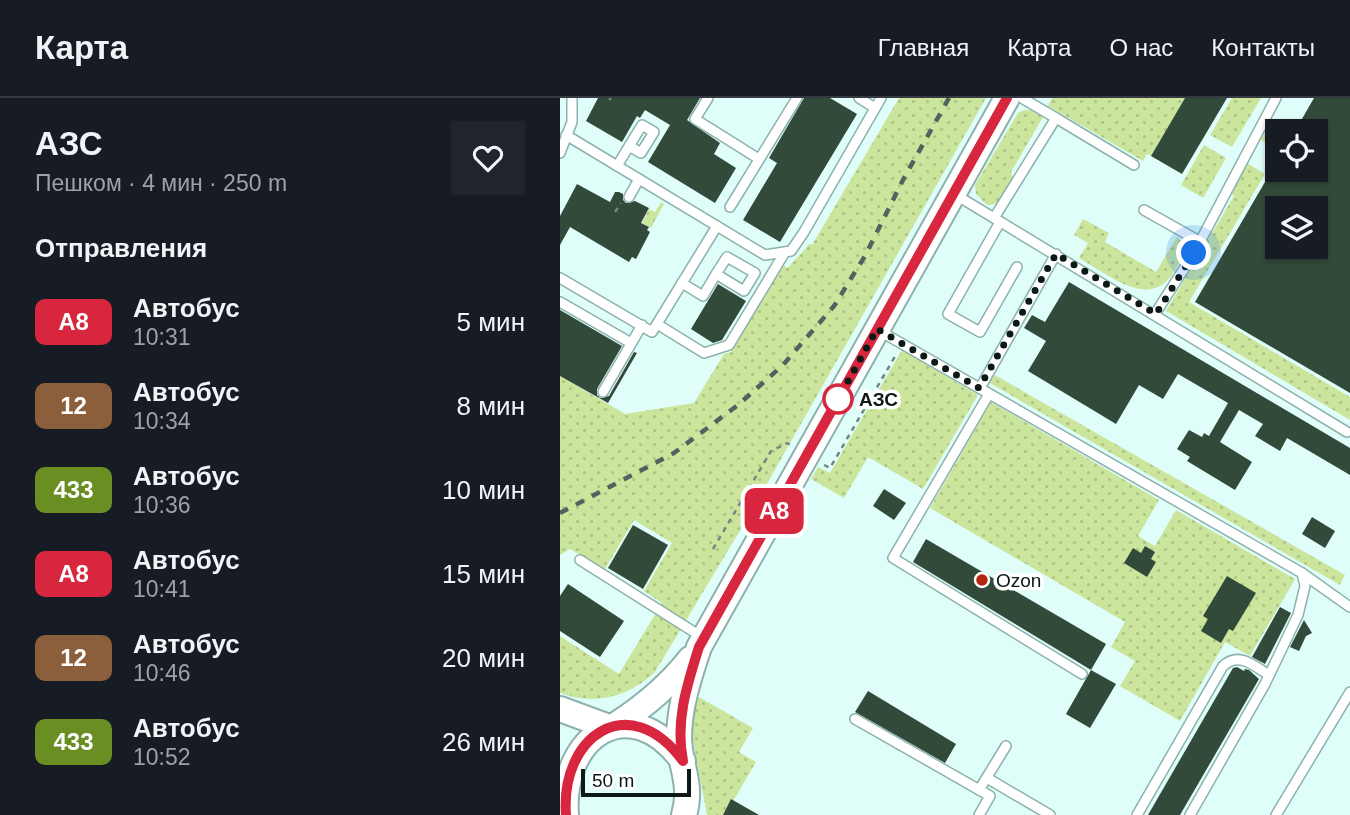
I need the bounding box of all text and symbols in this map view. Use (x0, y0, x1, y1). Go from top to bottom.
text: Карта (35, 29, 128, 66)
text: Главная (878, 34, 969, 61)
text: Карта (1007, 34, 1071, 61)
text: О нас (1109, 34, 1173, 61)
text: Контакты (1211, 34, 1315, 61)
map controls (1265, 119, 1328, 259)
button: locate (1265, 119, 1328, 182)
button: heart (451, 121, 525, 195)
text: АЗС (35, 125, 103, 162)
text: Пешком · 4 мин · 250 m (35, 170, 287, 196)
button: layers (1265, 196, 1328, 259)
text: Отправления (35, 233, 207, 263)
your location (1176, 235, 1211, 270)
text: Автобус (133, 293, 240, 323)
text: 5 мин (457, 307, 525, 337)
text: А8 (58, 308, 89, 335)
text: 10:31 (133, 324, 191, 350)
text: Автобус (133, 377, 240, 407)
marker: АЗС (823, 384, 853, 414)
place label: АЗС (859, 389, 898, 410)
text: 8 мин (457, 391, 525, 421)
text: 12 (60, 392, 87, 419)
text: 10:34 (133, 408, 191, 434)
text: Автобус (133, 461, 240, 491)
text: 10 мин (442, 475, 525, 505)
text: 433 (53, 476, 94, 503)
line badge: А8 (742, 488, 806, 534)
text: 10:36 (133, 492, 191, 518)
text: А8 (759, 497, 789, 524)
text: Автобус (133, 545, 240, 575)
text: 15 мин (442, 559, 525, 589)
text: А8 (58, 560, 89, 587)
place label: Ozon (996, 570, 1041, 591)
marker: Ozon (974, 572, 990, 588)
text: 10:41 (133, 576, 191, 602)
text: Автобус (133, 629, 240, 659)
text: 20 мин (442, 643, 525, 673)
text: 12 (60, 644, 87, 671)
text: 10:46 (133, 660, 191, 686)
text: Автобус (133, 713, 240, 743)
text: 26 мин (442, 727, 525, 757)
text: 433 (53, 728, 94, 755)
text: 10:52 (133, 744, 191, 770)
scale bar (581, 766, 691, 798)
text: 50 m (592, 770, 634, 791)

